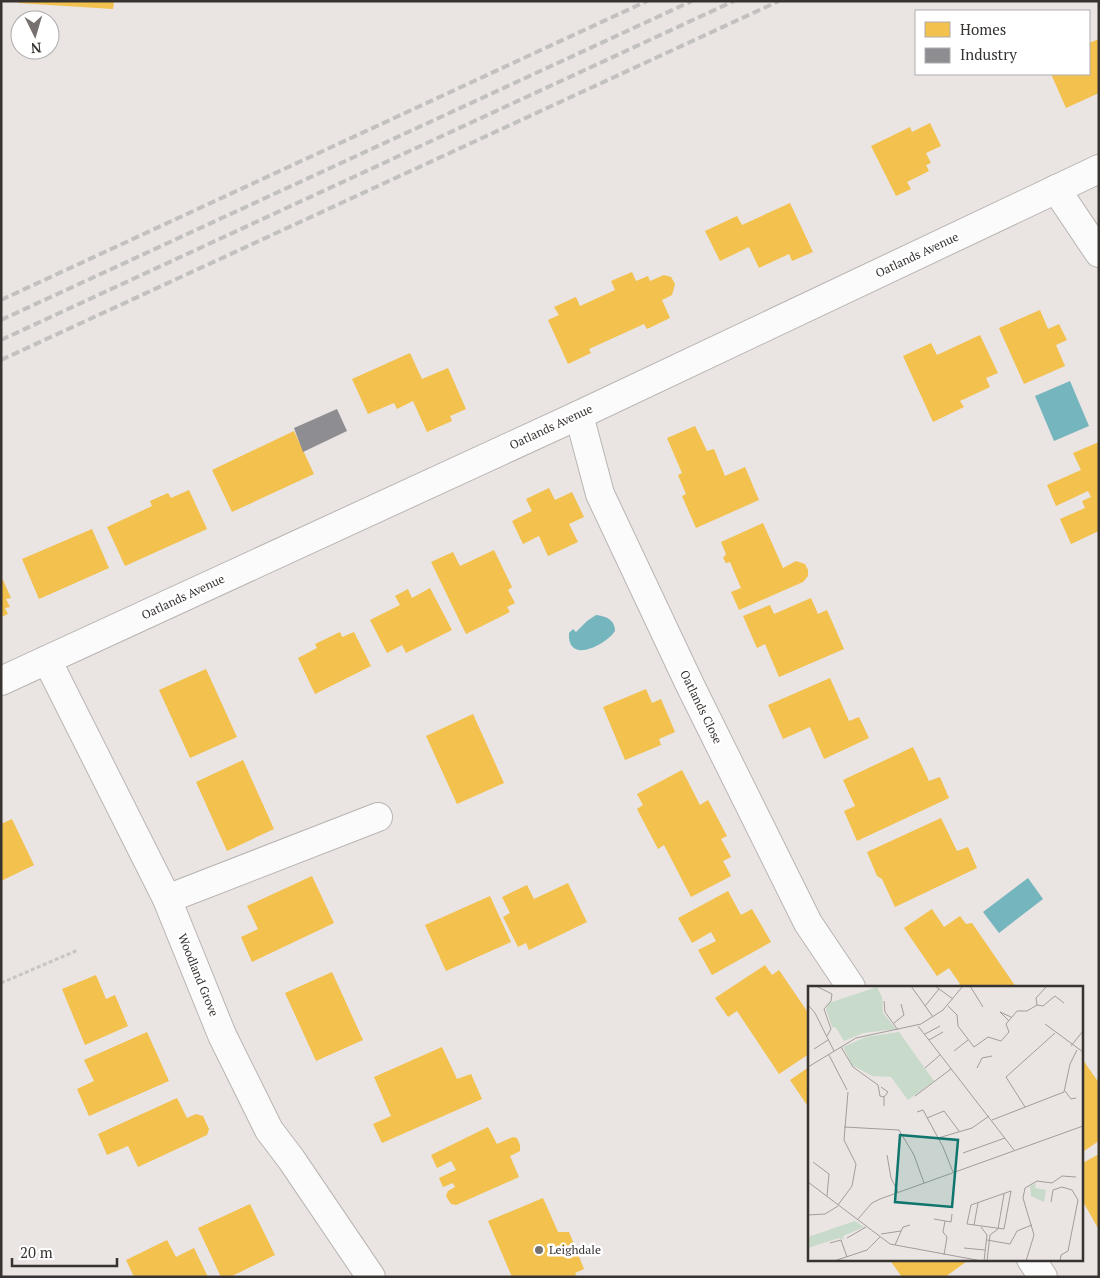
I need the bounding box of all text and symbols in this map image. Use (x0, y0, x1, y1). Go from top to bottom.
north arrow (10, 10, 60, 60)
legend (915, 10, 1090, 75)
text: Homes (960, 19, 1006, 39)
text: N (30, 39, 42, 58)
text: Industry (960, 44, 1017, 64)
street label: Oatlands Avenue (873, 229, 961, 280)
street label: Oatlands Avenue (507, 401, 595, 452)
street label: Oatlands Avenue (139, 571, 227, 622)
street label: Oatlands Close (677, 667, 726, 746)
street label: Woodland Grove (175, 931, 222, 1018)
inset map (808, 986, 1082, 1260)
scale bar (12, 1236, 118, 1268)
text: 20 m (20, 1242, 53, 1262)
place label: Leighdale (549, 1242, 601, 1257)
marker: Leighdale (533, 1244, 545, 1256)

